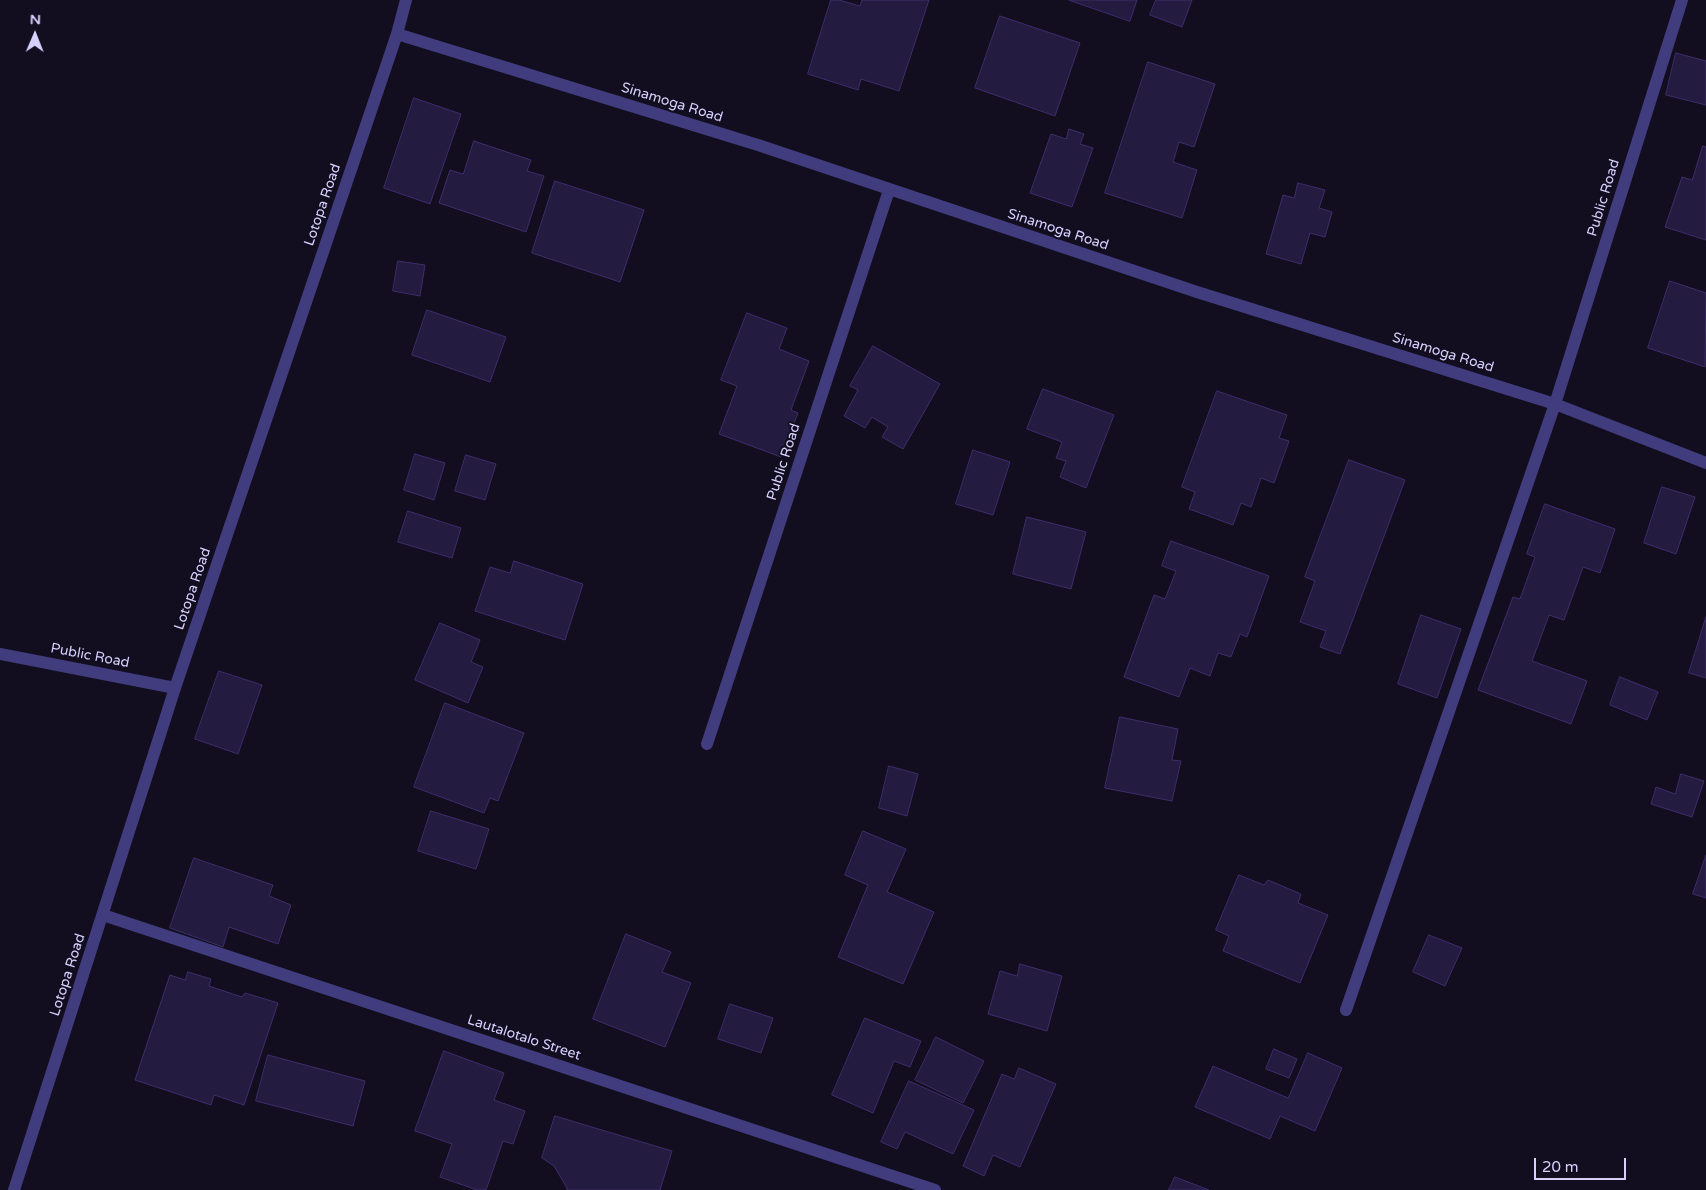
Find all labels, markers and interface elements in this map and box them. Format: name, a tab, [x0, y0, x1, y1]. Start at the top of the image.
north arrow	[10, 10, 60, 60]
text: N	[29, 11, 41, 28]
street label: Sinamoga Road	[619, 80, 725, 126]
street label: Public Road	[1584, 157, 1624, 239]
street label: Lotopa Road	[301, 162, 345, 248]
street label: Sinamoga Road	[1005, 206, 1111, 254]
street label: Sinamoga Road	[1390, 330, 1496, 376]
street label: Public Road	[764, 421, 804, 503]
street label: Lotopa Road	[171, 546, 215, 632]
street label: Public Road	[49, 640, 131, 672]
street label: Lotopa Road	[47, 932, 89, 1018]
street label: Lautalotalo Street	[465, 1012, 583, 1064]
scale bar	[1536, 1148, 1628, 1180]
text: 20 m	[1542, 1158, 1579, 1176]

